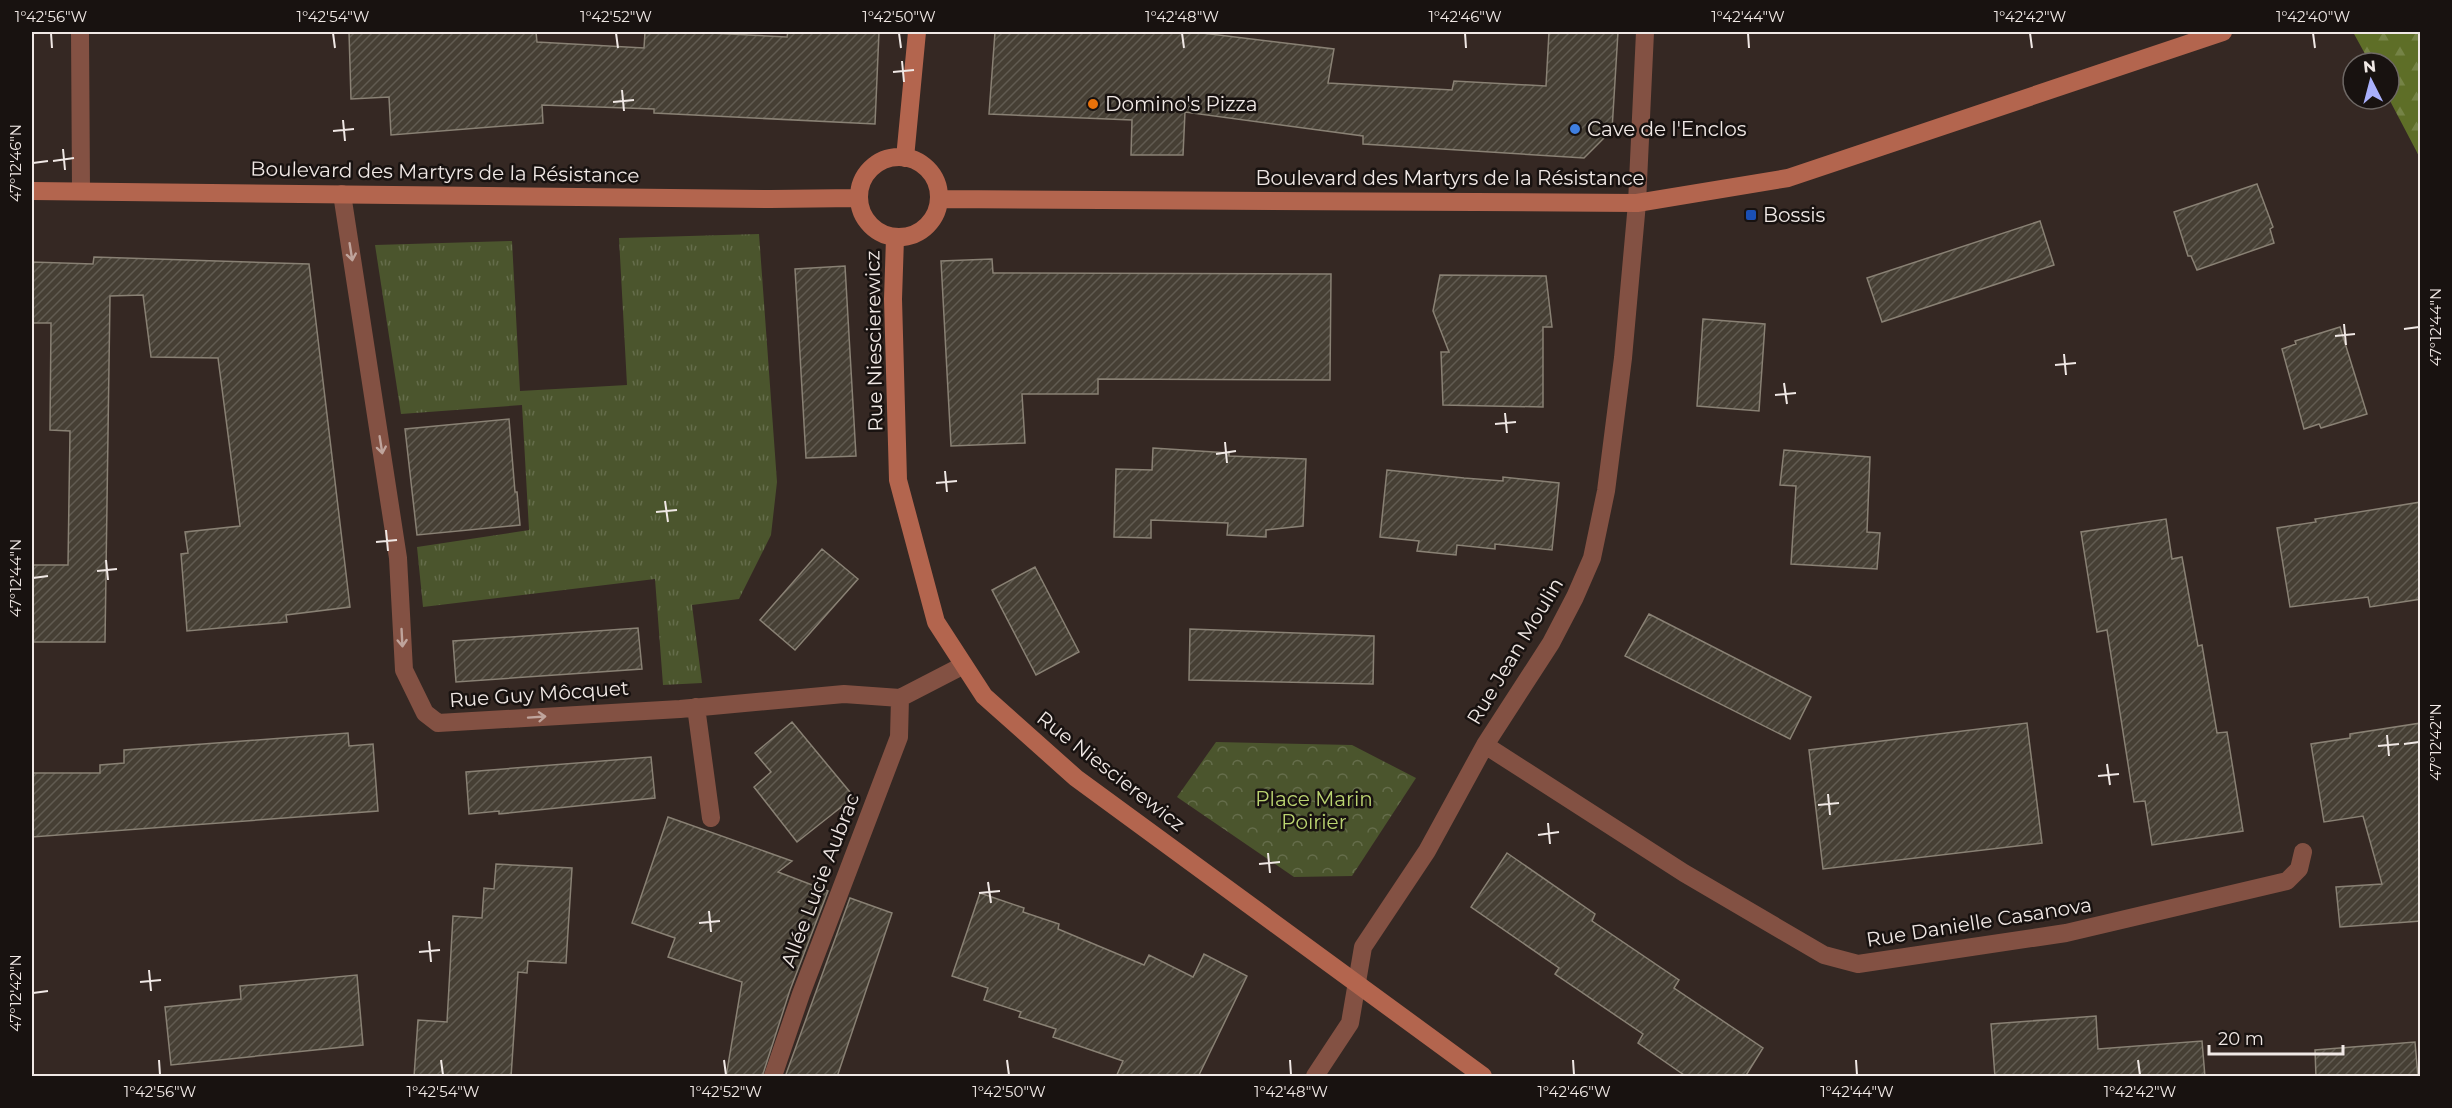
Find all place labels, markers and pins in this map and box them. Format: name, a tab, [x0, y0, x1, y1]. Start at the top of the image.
place label: Domino's Pizza	[1105, 92, 1257, 116]
marker: Domino's Pizza	[1086, 97, 1100, 111]
place label: Cave de l'Enclos	[1587, 117, 1747, 141]
marker: Cave de l'Enclos	[1568, 122, 1582, 136]
place label: Bossis	[1763, 203, 1826, 227]
marker: Bossis	[1744, 208, 1758, 222]

